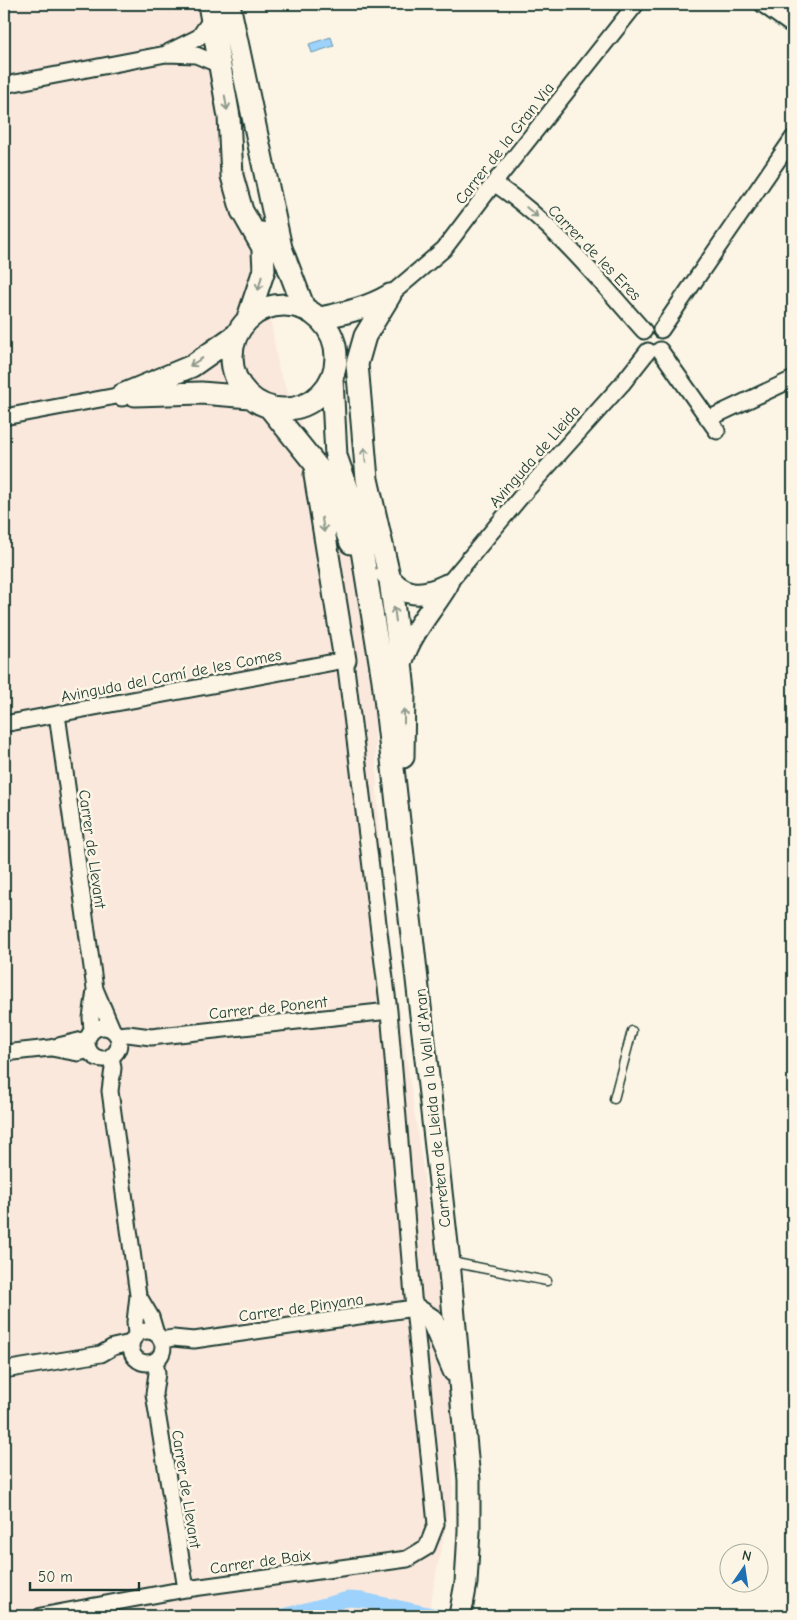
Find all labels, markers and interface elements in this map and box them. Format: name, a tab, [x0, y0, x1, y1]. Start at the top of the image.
street label: Carrer de la Gran Via	[452, 79, 558, 208]
one-way arrow	[222, 95, 232, 111]
street label: Carrer de les Eres	[544, 201, 645, 304]
one-way arrow	[525, 207, 538, 218]
one-way arrow	[255, 274, 265, 290]
one-way arrow	[189, 357, 203, 368]
street label: Avinguda de Lleida	[486, 402, 584, 511]
one-way arrow	[361, 447, 370, 463]
one-way arrow	[319, 517, 329, 533]
one-way arrow	[389, 607, 399, 623]
street label: Avinguda del Camí de les Comes	[59, 646, 283, 706]
one-way arrow	[399, 708, 408, 724]
street label: Carrer de Llevant	[75, 789, 109, 910]
street label: Carretera de Lleida a la Vall d'Aran	[411, 987, 455, 1228]
street label: Carrer de Ponent	[208, 993, 329, 1023]
street label: Carrer de Pinyana	[238, 1290, 365, 1326]
street label: Carrer de Llevant	[168, 1429, 204, 1550]
north arrow	[720, 1542, 770, 1592]
street label: Carrer de Baix	[209, 1546, 312, 1578]
text: N	[740, 1547, 753, 1565]
scale bar	[30, 1560, 139, 1592]
text: 50 m	[38, 1568, 73, 1586]

